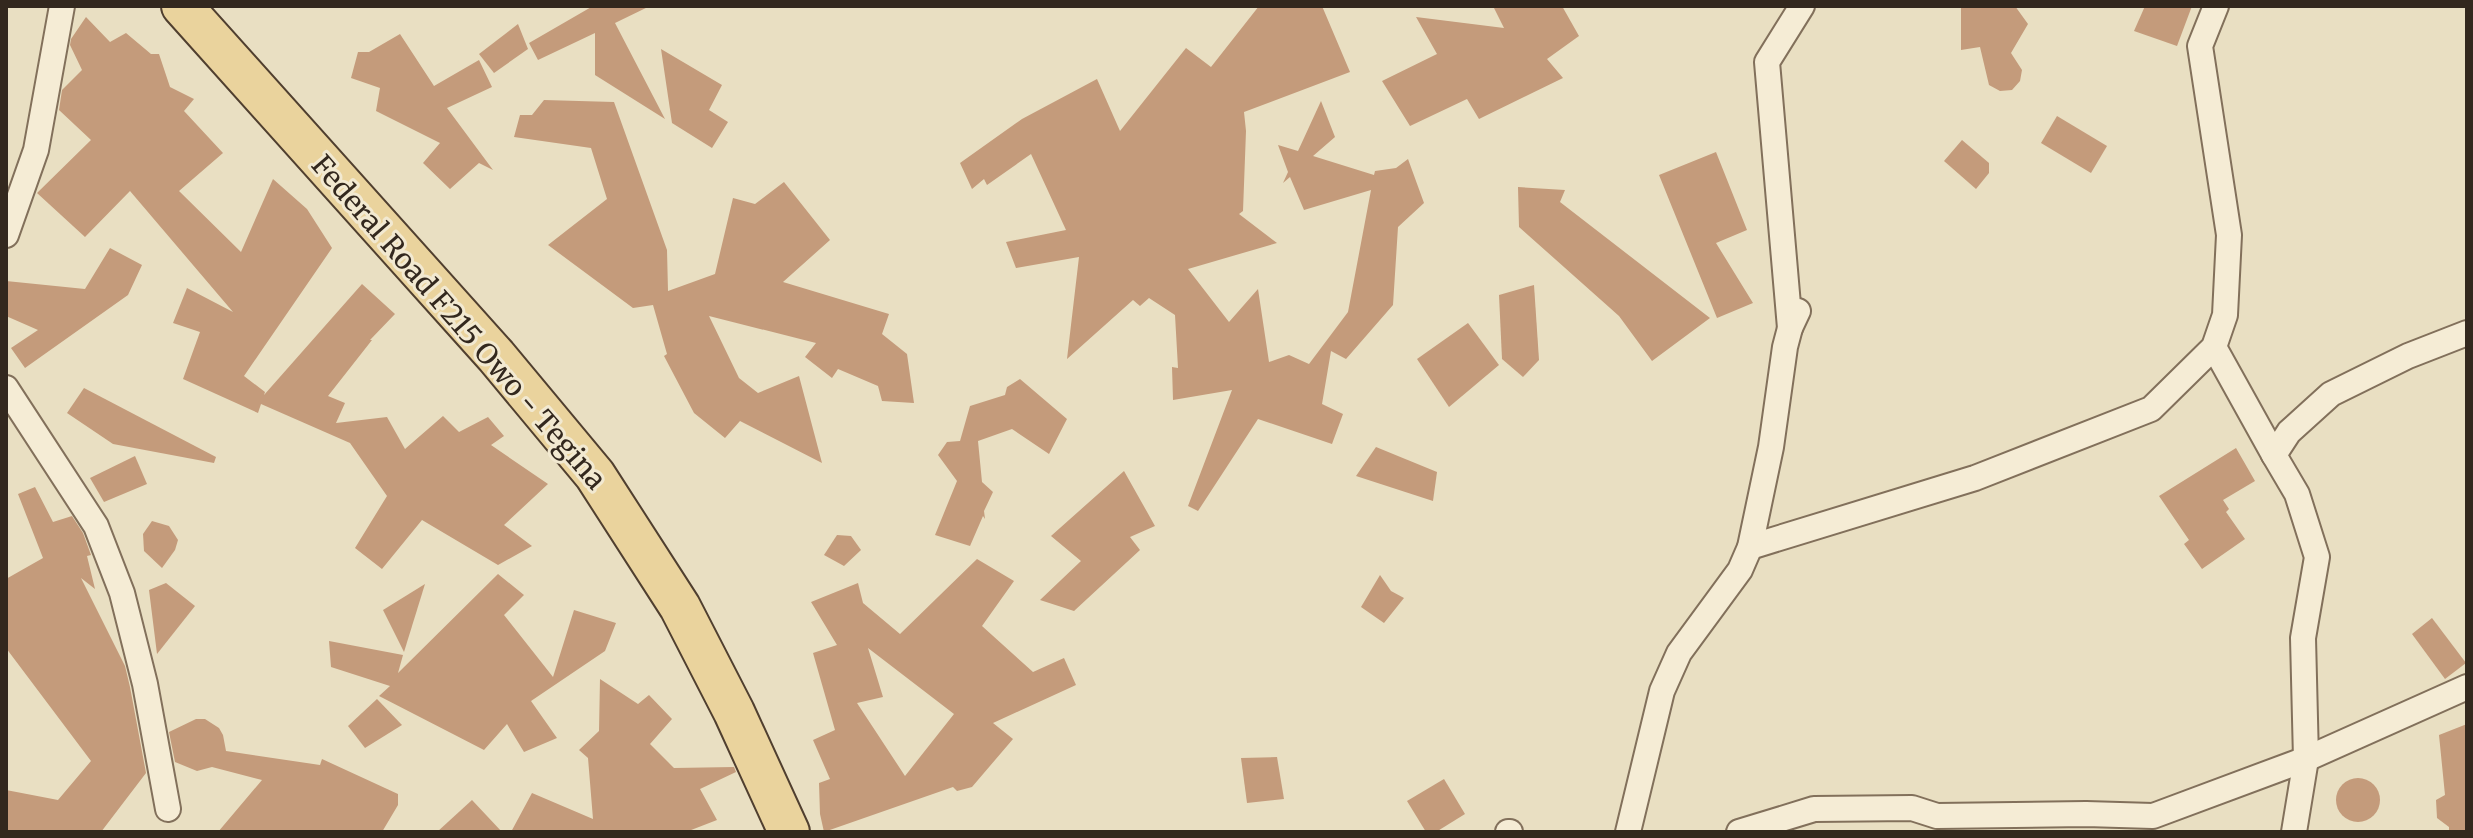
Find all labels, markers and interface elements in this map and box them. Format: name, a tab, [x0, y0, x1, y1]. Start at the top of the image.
street label: Federal Road F215 Owo - Tegina	[304, 147, 614, 497]

